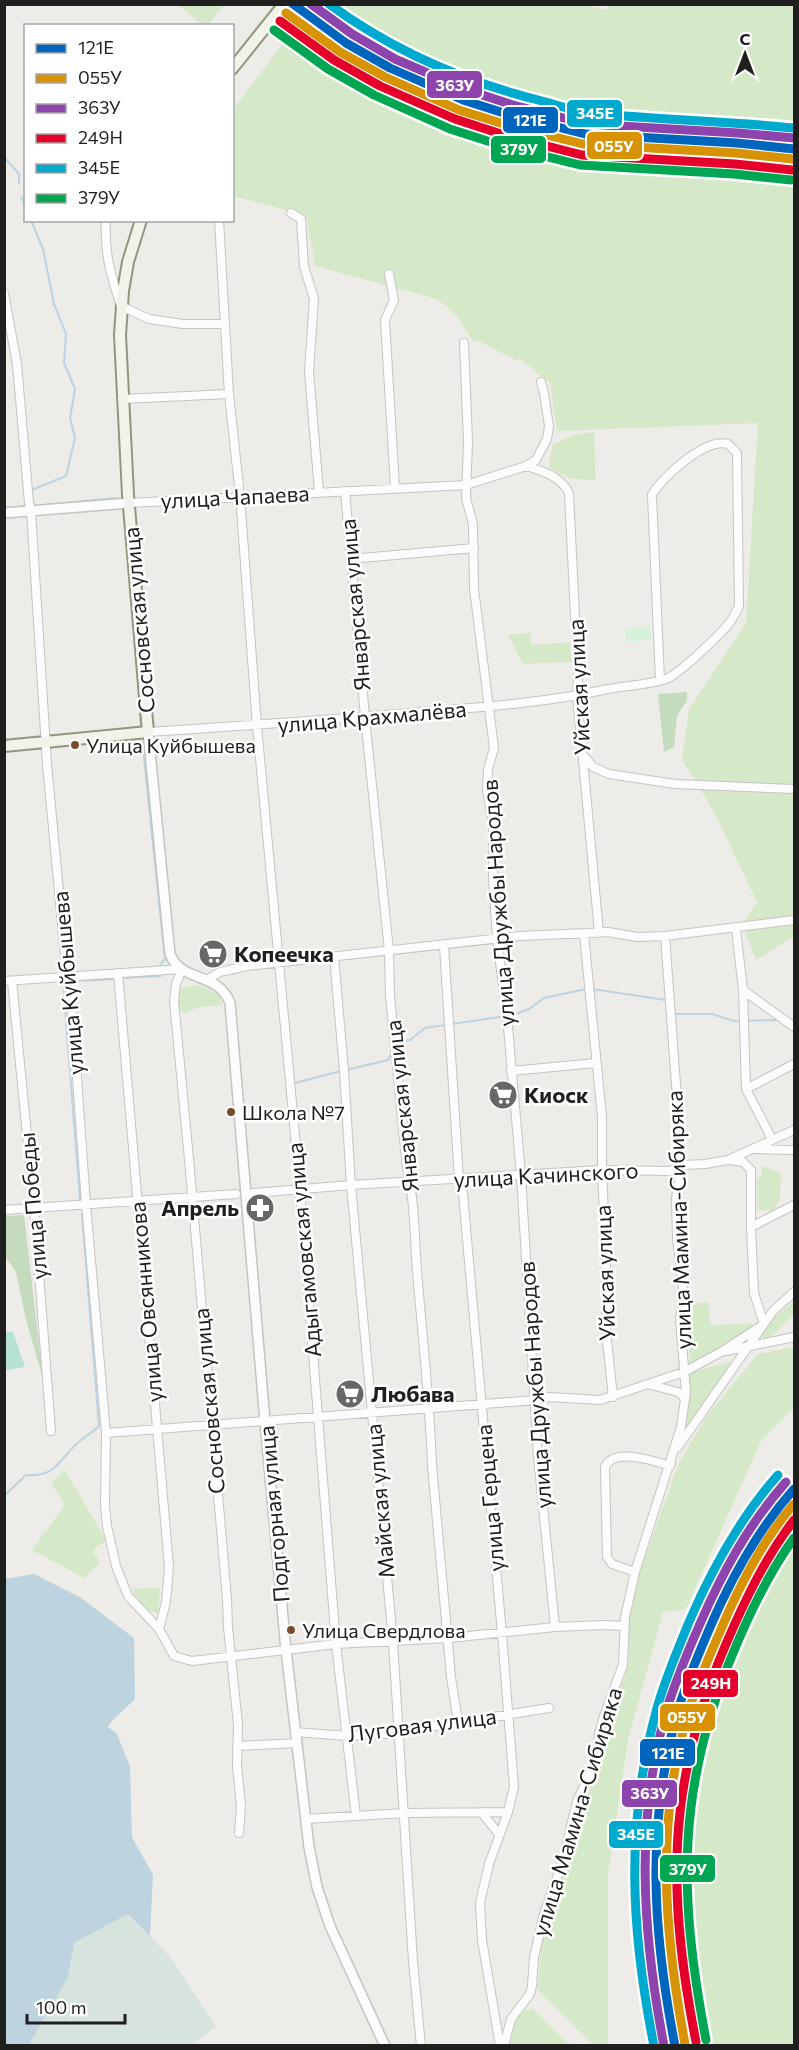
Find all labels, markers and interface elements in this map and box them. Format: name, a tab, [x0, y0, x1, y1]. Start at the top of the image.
legend	[24, 24, 234, 222]
north arrow	[715, 24, 775, 84]
text: С	[740, 29, 751, 48]
text: 121Е	[78, 36, 114, 58]
text: 055У	[78, 66, 122, 88]
line badge: 363У	[426, 70, 483, 99]
text: 363У	[436, 75, 474, 94]
text: 363У	[78, 96, 121, 118]
line badge: 345Е	[566, 99, 623, 128]
text: 345Е	[576, 103, 614, 122]
line badge: 121Е	[502, 106, 559, 134]
text: 121Е	[513, 110, 547, 129]
text: 249Н	[78, 126, 123, 148]
line badge: 055У	[586, 131, 643, 160]
line badge: 379У	[490, 135, 547, 164]
text: 055У	[594, 136, 634, 155]
text: 379У	[500, 139, 538, 158]
text: 345Е	[78, 156, 120, 178]
text: 379У	[78, 186, 120, 208]
street label: улица Чапаева	[160, 479, 310, 514]
street label: Январская улица	[334, 518, 375, 692]
street label: Сосновская улица	[117, 526, 160, 714]
street label: Уйская улица	[561, 618, 596, 756]
street label: улица Крахмалёва	[276, 695, 468, 738]
place label: Улица Куйбышева	[86, 733, 256, 757]
marker: Улица Куйбышева	[69, 739, 81, 751]
street label: улица Дружбы Народов	[475, 778, 520, 1028]
street label: улица Куйбышева	[46, 890, 89, 1076]
supermarket icon: Копеечка	[197, 938, 229, 970]
place label: Копеечка	[234, 940, 334, 967]
street label: Январская улица	[379, 1019, 424, 1194]
supermarket icon: Киоск	[487, 1079, 519, 1111]
place label: Киоск	[524, 1081, 589, 1108]
street label: улица Мамина-Сибиряка	[660, 1090, 697, 1350]
place label: Школа №7	[242, 1100, 345, 1124]
marker: Школа №7	[225, 1106, 237, 1118]
street label: улица Победы	[13, 1131, 52, 1281]
street label: Адыгамовская улица	[281, 1142, 326, 1359]
street label: улица Качинского	[453, 1156, 639, 1193]
pharmacy icon: Апрель	[244, 1192, 276, 1224]
place label: Апрель	[161, 1194, 239, 1221]
street label: улица Овсянникова	[123, 1200, 168, 1404]
street label: Уйская улица	[589, 1205, 620, 1342]
street label: улица Дружбы Народов	[512, 1260, 557, 1510]
street label: Сосновская улица	[187, 1307, 230, 1495]
supermarket icon: Любава	[334, 1378, 366, 1410]
place label: Любава	[371, 1380, 454, 1407]
street label: Майская улица	[359, 1423, 400, 1579]
street label: улица Герцена	[470, 1423, 509, 1573]
street label: Подгорная улица	[252, 1424, 295, 1604]
place label: Улица Свердлова	[302, 1618, 466, 1642]
marker: Улица Свердлова	[285, 1624, 297, 1636]
line badge: 249Н	[682, 1669, 739, 1698]
text: 249Н	[691, 1673, 731, 1692]
street label: улица Мамина-Сибиряка	[526, 1684, 627, 1940]
street label: Луговая улица	[346, 1702, 498, 1747]
line badge: 055У	[659, 1703, 716, 1732]
text: 055У	[667, 1707, 707, 1726]
line badge: 121Е	[639, 1738, 696, 1767]
text: 121Е	[651, 1743, 685, 1762]
line badge: 363У	[621, 1779, 678, 1808]
text: 363У	[631, 1783, 669, 1802]
line badge: 345Е	[608, 1820, 664, 1849]
text: 345Е	[617, 1824, 655, 1843]
line badge: 379У	[659, 1854, 716, 1883]
text: 379У	[669, 1859, 707, 1878]
scale bar	[27, 1987, 124, 2025]
text: 100 m	[36, 1996, 86, 2018]

